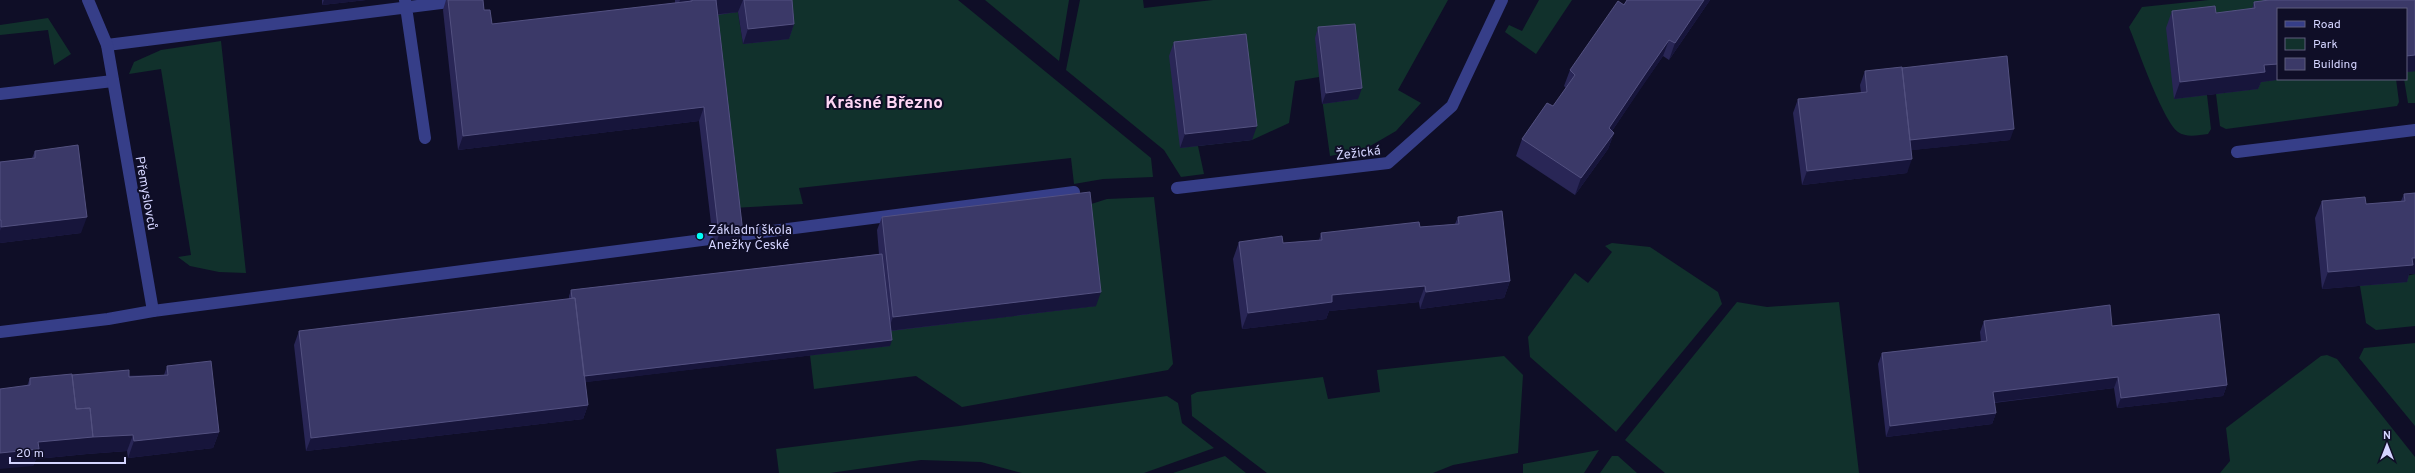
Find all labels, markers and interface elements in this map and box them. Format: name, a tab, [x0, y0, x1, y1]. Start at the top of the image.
legend	[2277, 8, 2407, 80]
text: Road	[2313, 17, 2341, 33]
text: Park	[2313, 37, 2338, 53]
text: Building	[2313, 57, 2357, 73]
district label: Krásné Březno	[825, 93, 943, 115]
street label: Žežická	[1335, 141, 1382, 165]
street label: Přemyslovců	[131, 155, 159, 231]
place label: Základní škola Anežky České	[708, 223, 792, 254]
marker: Základní škola Anežky České	[695, 231, 705, 241]
north arrow	[2367, 425, 2407, 465]
text: N	[2383, 429, 2391, 443]
scale bar	[10, 439, 125, 465]
text: 20 m	[16, 446, 44, 462]

